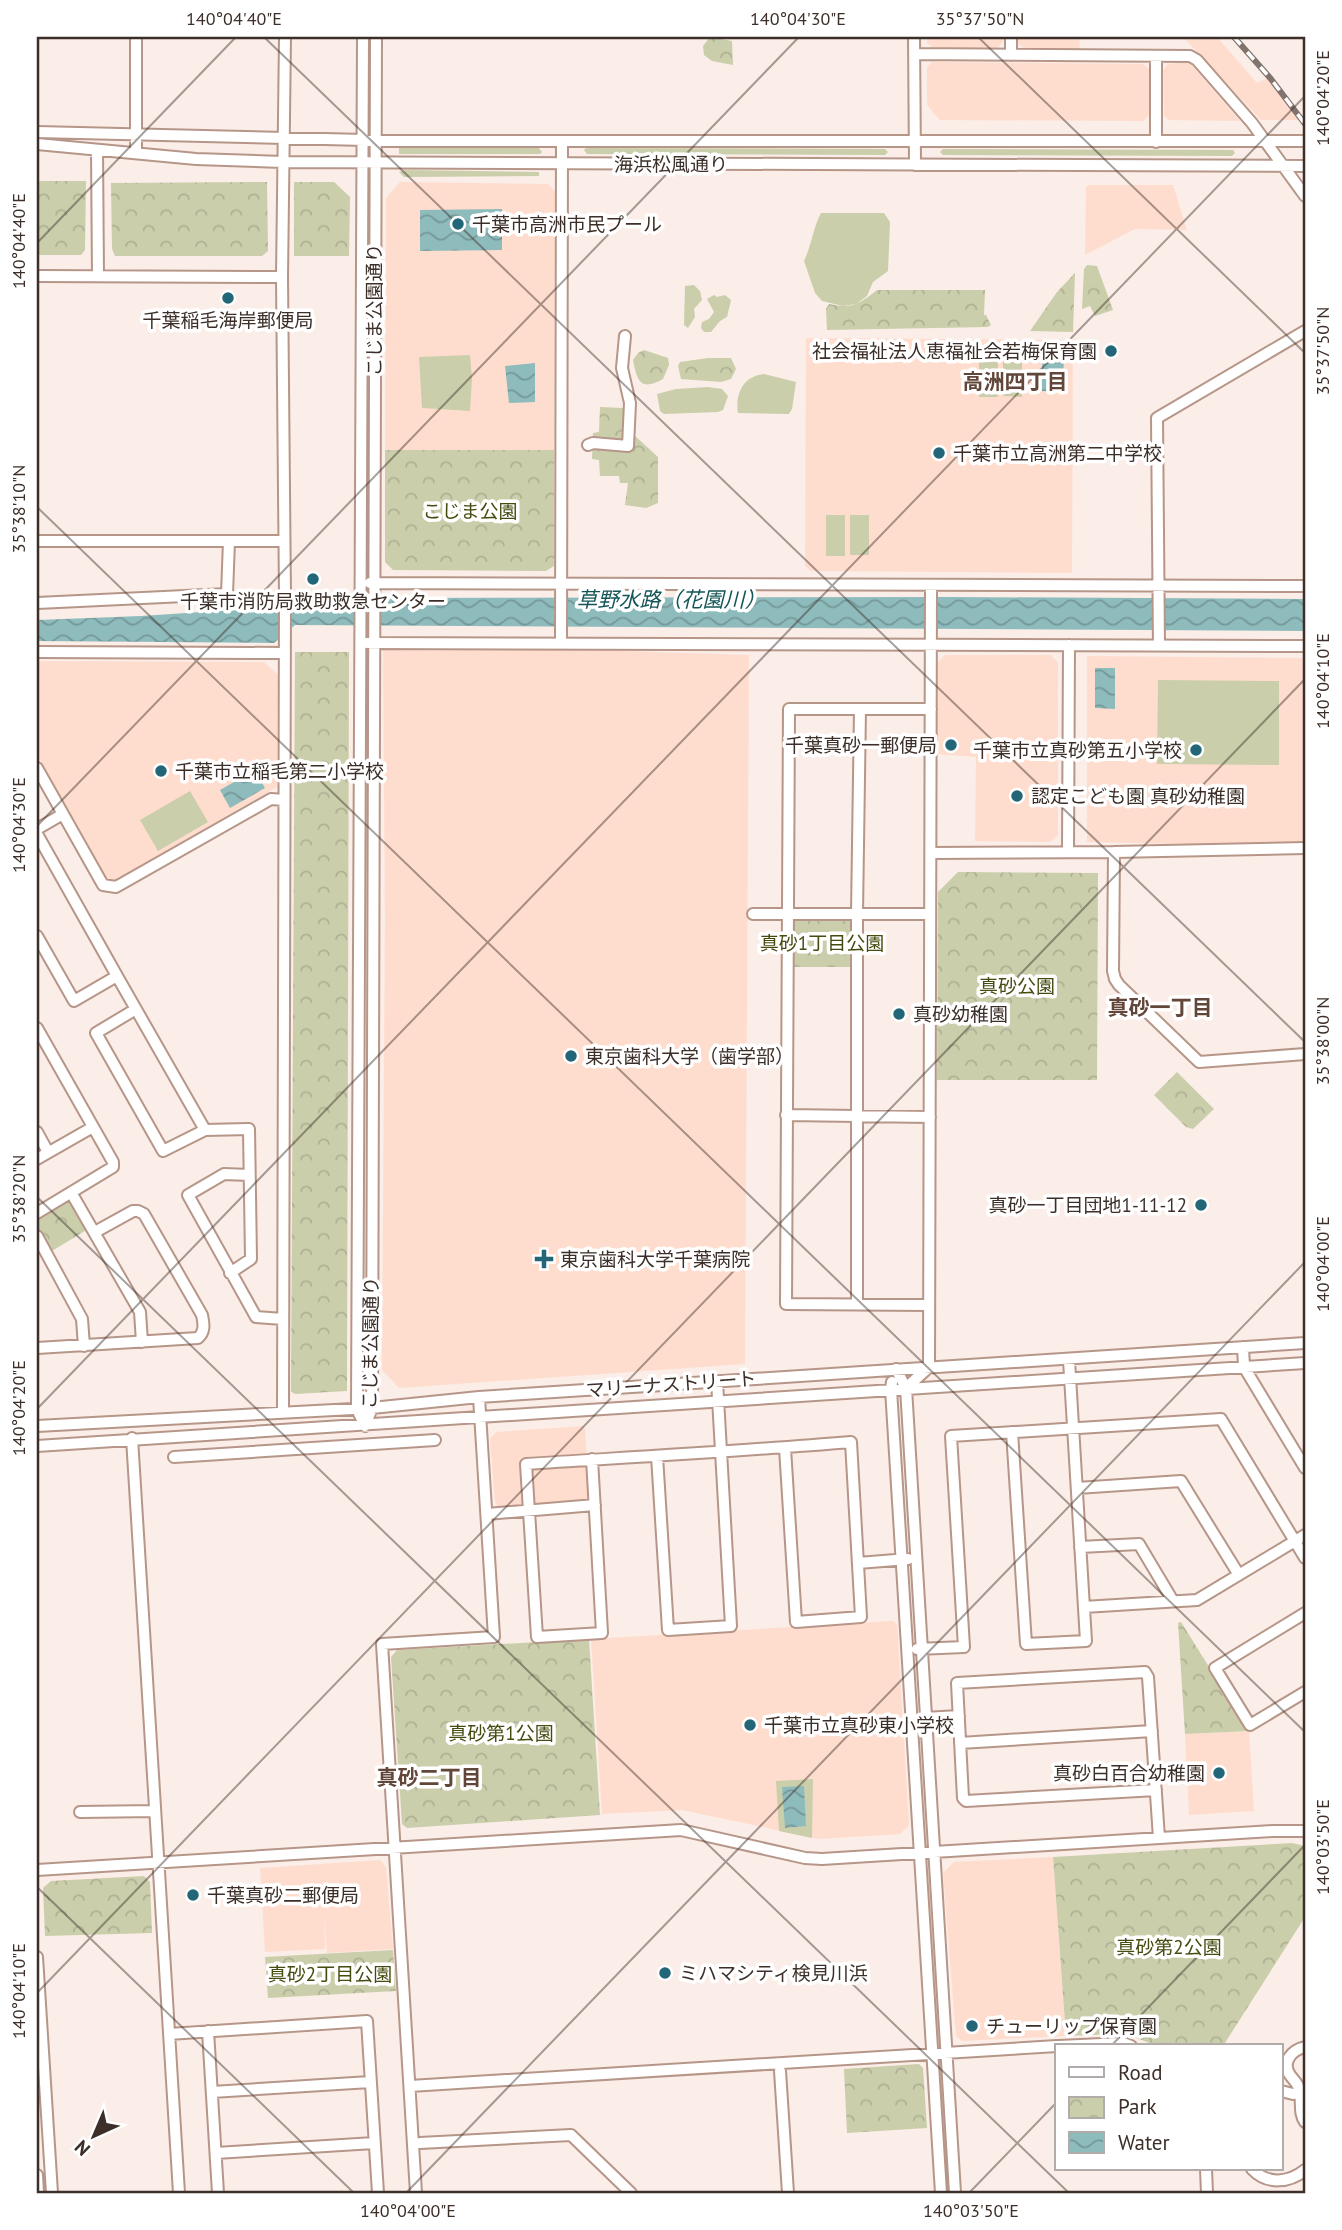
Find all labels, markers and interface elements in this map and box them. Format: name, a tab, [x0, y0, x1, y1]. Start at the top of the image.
text: 140°04'40"E	[186, 7, 282, 30]
text: 140°04'30"E	[750, 7, 846, 30]
text: 35°37'50"N	[936, 7, 1024, 30]
text: 140°04'20"E	[1311, 50, 1334, 146]
street label: 海浜松風通り	[614, 152, 728, 176]
text: 140°04'40"E	[7, 193, 30, 289]
place label: 千葉市高洲市民プール	[472, 212, 662, 236]
marker: 千葉市高洲市民プール	[450, 216, 466, 232]
street label: こじま公園通り	[362, 243, 386, 377]
marker: 千葉稲毛海岸郵便局	[220, 290, 236, 306]
text: 35°37'50"N	[1311, 307, 1334, 395]
place label: 千葉稲毛海岸郵便局	[142, 308, 314, 332]
place label: 社会福祉法人恵福祉会若梅保育園	[812, 339, 1097, 363]
marker: 社会福祉法人恵福祉会若梅保育園	[1103, 343, 1119, 359]
district label: 高洲四丁目	[963, 368, 1068, 395]
place label: 千葉市立高洲第二中学校	[953, 441, 1162, 465]
marker: 千葉市立高洲第二中学校	[931, 445, 947, 461]
text: 35°38'10"N	[7, 465, 30, 553]
park label: こじま公園	[422, 499, 518, 523]
marker: 千葉市消防局救助救急センター	[305, 571, 321, 587]
water label: 草野水路（花園川）	[577, 586, 766, 613]
place label: 千葉市消防局救助救急センター	[180, 589, 446, 613]
text: 140°04'10"E	[1311, 633, 1334, 729]
place label: 千葉真砂一郵便局	[785, 733, 937, 757]
marker: 千葉真砂一郵便局	[943, 737, 959, 753]
place label: 千葉市立真砂第五小学校	[973, 738, 1182, 762]
marker: 千葉市立真砂第五小学校	[1188, 742, 1204, 758]
place label: 千葉市立稲毛第二小学校	[175, 759, 384, 783]
marker: 千葉市立稲毛第二小学校	[153, 763, 169, 779]
text: 140°04'30"E	[7, 777, 30, 873]
place label: 認定こども園 真砂幼稚園	[1031, 784, 1245, 808]
marker: 認定こども園 真砂幼稚園	[1009, 788, 1025, 804]
park label: 真砂1丁目公園	[760, 931, 884, 955]
park label: 真砂公園	[979, 974, 1055, 998]
district label: 真砂一丁目	[1108, 994, 1213, 1021]
text: 35°38'00"N	[1311, 997, 1334, 1085]
place label: 真砂幼稚園	[913, 1002, 1008, 1026]
marker: 真砂幼稚園	[891, 1006, 907, 1022]
place label: 東京歯科大学（歯学部）	[585, 1044, 794, 1068]
marker: 東京歯科大学（歯学部）	[563, 1048, 579, 1064]
text: 35°38'20"N	[7, 1155, 30, 1243]
place label: 真砂一丁目団地1-11-12	[989, 1193, 1187, 1217]
marker: 真砂一丁目団地1-11-12	[1193, 1197, 1209, 1213]
text: 140°04'00"E	[1311, 1216, 1334, 1312]
place label: 東京歯科大学千葉病院	[560, 1247, 750, 1271]
marker: 東京歯科大学千葉病院	[534, 1249, 554, 1269]
street label: こじま公園通り	[357, 1276, 383, 1410]
text: 140°04'20"E	[7, 1360, 30, 1456]
street label: マリーナストリート	[585, 1366, 757, 1402]
place label: 千葉市立真砂東小学校	[764, 1713, 954, 1737]
marker: 千葉市立真砂東小学校	[742, 1717, 758, 1733]
park label: 真砂第1公園	[448, 1721, 554, 1745]
place label: 真砂白百合幼稚園	[1053, 1761, 1205, 1785]
district label: 真砂二丁目	[377, 1764, 482, 1791]
marker: 真砂白百合幼稚園	[1211, 1765, 1227, 1781]
text: 140°03'50"E	[1311, 1799, 1334, 1895]
place label: 千葉真砂二郵便局	[207, 1883, 359, 1907]
marker: 千葉真砂二郵便局	[185, 1887, 201, 1903]
park label: 真砂第2公園	[1116, 1935, 1222, 1959]
text: 140°04'10"E	[7, 1943, 30, 2039]
place label: ミハマシティ検見川浜	[679, 1961, 868, 1985]
park label: 真砂2丁目公園	[268, 1962, 392, 1986]
marker: ミハマシティ検見川浜	[657, 1965, 673, 1981]
place label: チューリップ保育園	[986, 2014, 1157, 2038]
marker: チューリップ保育園	[964, 2018, 980, 2034]
legend	[1055, 2044, 1282, 2170]
text: Road	[1118, 2059, 1162, 2086]
text: Park	[1118, 2093, 1157, 2120]
north arrow	[60, 2100, 130, 2170]
text: Water	[1118, 2129, 1170, 2156]
text: N	[69, 2135, 95, 2161]
text: 140°04'00"E	[360, 2199, 456, 2222]
text: 140°03'50"E	[923, 2199, 1019, 2222]

